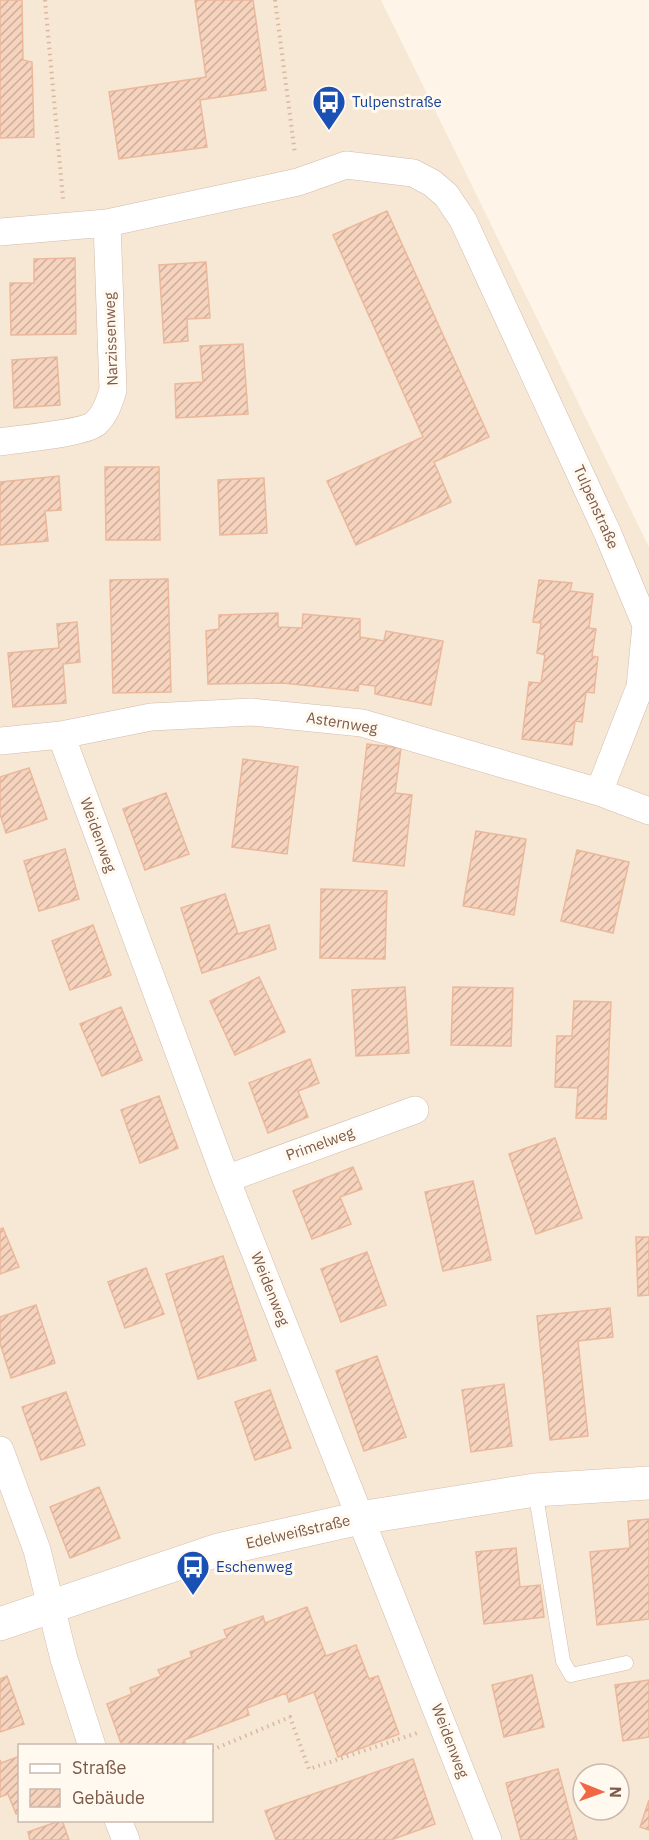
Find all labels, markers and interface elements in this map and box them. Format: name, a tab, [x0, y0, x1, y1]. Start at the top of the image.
bus stop icon: Tulpenstraße	[311, 84, 347, 131]
place label: Tulpenstraße	[352, 92, 442, 111]
street label: Narzissenweg	[99, 292, 122, 386]
street label: Tulpenstraße	[570, 462, 623, 552]
street label: Asternweg	[305, 708, 379, 738]
street label: Weidenweg	[76, 795, 121, 875]
street label: Primelweg	[283, 1122, 357, 1165]
street label: Weidenweg	[247, 1249, 294, 1329]
street label: Edelweißstraße	[244, 1510, 352, 1553]
bus stop icon: Eschenweg	[175, 1549, 211, 1596]
place label: Eschenweg	[216, 1557, 292, 1576]
street label: Weidenweg	[428, 1701, 473, 1781]
legend	[18, 1744, 213, 1822]
text: Straße	[72, 1756, 126, 1779]
north arrow	[571, 1762, 631, 1822]
text: Gebäude	[72, 1786, 145, 1809]
text: N	[606, 1786, 626, 1798]

